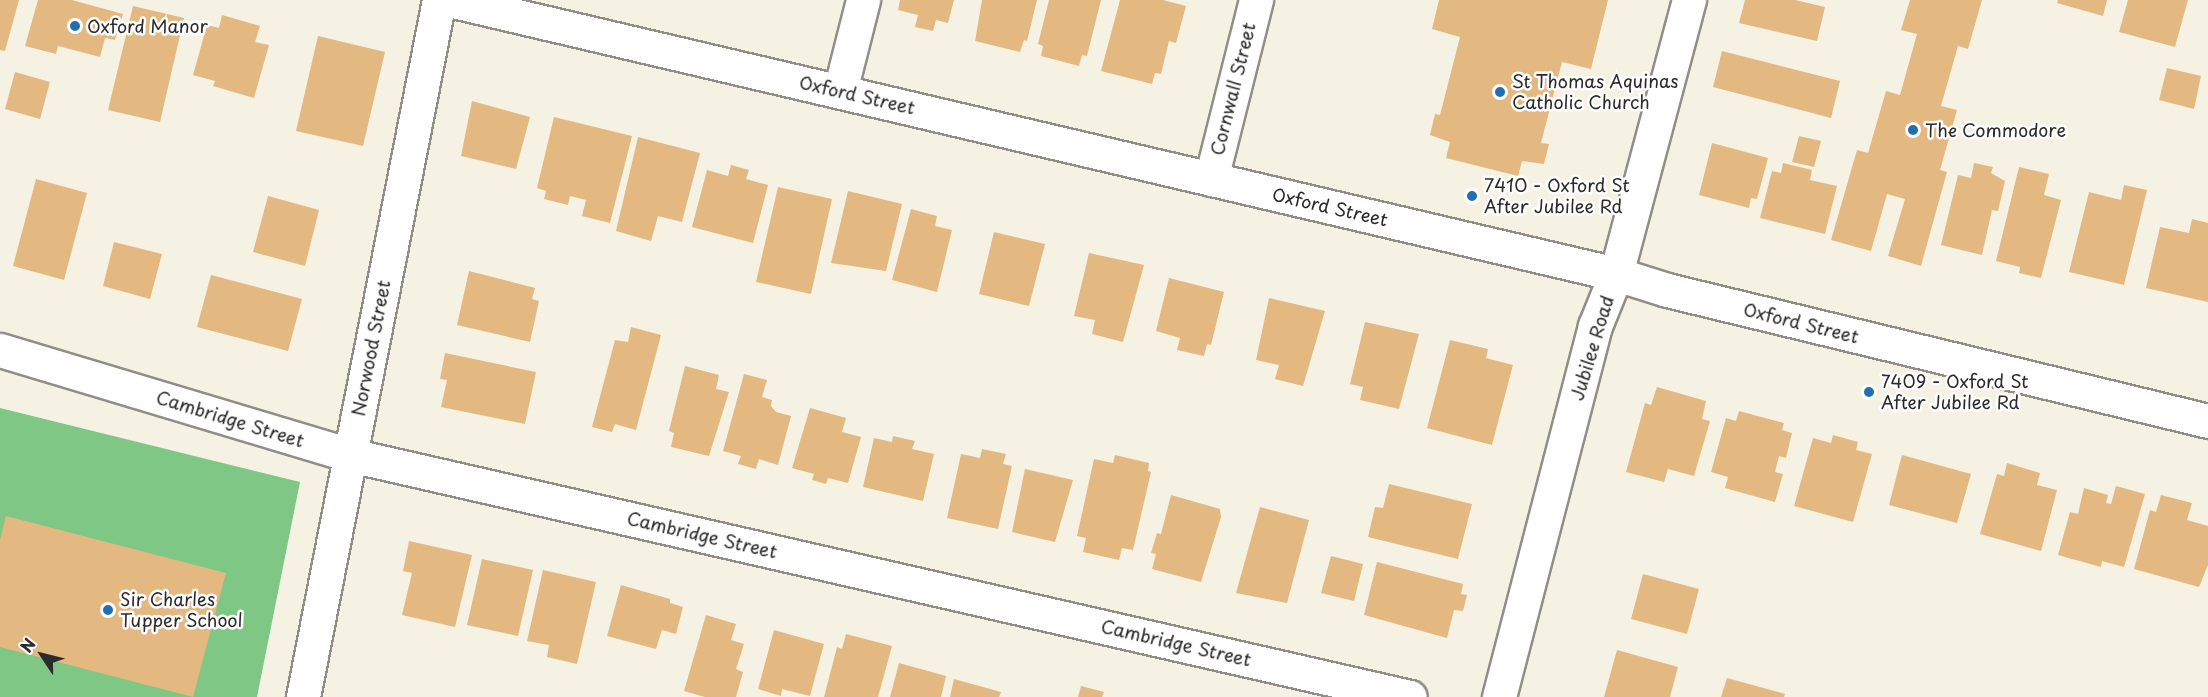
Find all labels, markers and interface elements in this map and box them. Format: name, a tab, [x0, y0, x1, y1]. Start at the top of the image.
place label: Oxford Manor	[87, 15, 209, 37]
marker: Oxford Manor	[68, 19, 82, 33]
street label: Cornwall Street	[1206, 20, 1260, 158]
street label: Oxford Street	[797, 71, 917, 119]
place label: St Thomas Aquinas Catholic Church	[1512, 71, 1679, 113]
marker: St Thomas Aquinas Catholic Church	[1493, 85, 1507, 99]
place label: The Commodore	[1925, 119, 2067, 141]
marker: The Commodore	[1906, 123, 1920, 137]
place label: 7410 - Oxford St After Jubilee Rd	[1484, 175, 1629, 218]
street label: Oxford Street	[1270, 183, 1390, 231]
marker: 7410 - Oxford St After Jubilee Rd	[1465, 189, 1479, 203]
street label: Norwood Street	[347, 278, 395, 418]
street label: Jubilee Road	[1566, 292, 1618, 404]
street label: Oxford Street	[1741, 298, 1861, 348]
place label: 7409 - Oxford St After Jubilee Rd	[1881, 371, 2029, 413]
marker: 7409 - Oxford St After Jubilee Rd	[1862, 385, 1876, 399]
street label: Cambridge Street	[154, 386, 306, 452]
street label: Cambridge Street	[625, 507, 779, 563]
place label: Sir Charles Tupper School	[120, 589, 244, 632]
marker: Sir Charles Tupper School	[101, 603, 115, 617]
street label: Cambridge Street	[1099, 615, 1253, 671]
north arrow	[12, 625, 72, 685]
text: N	[14, 633, 41, 657]

